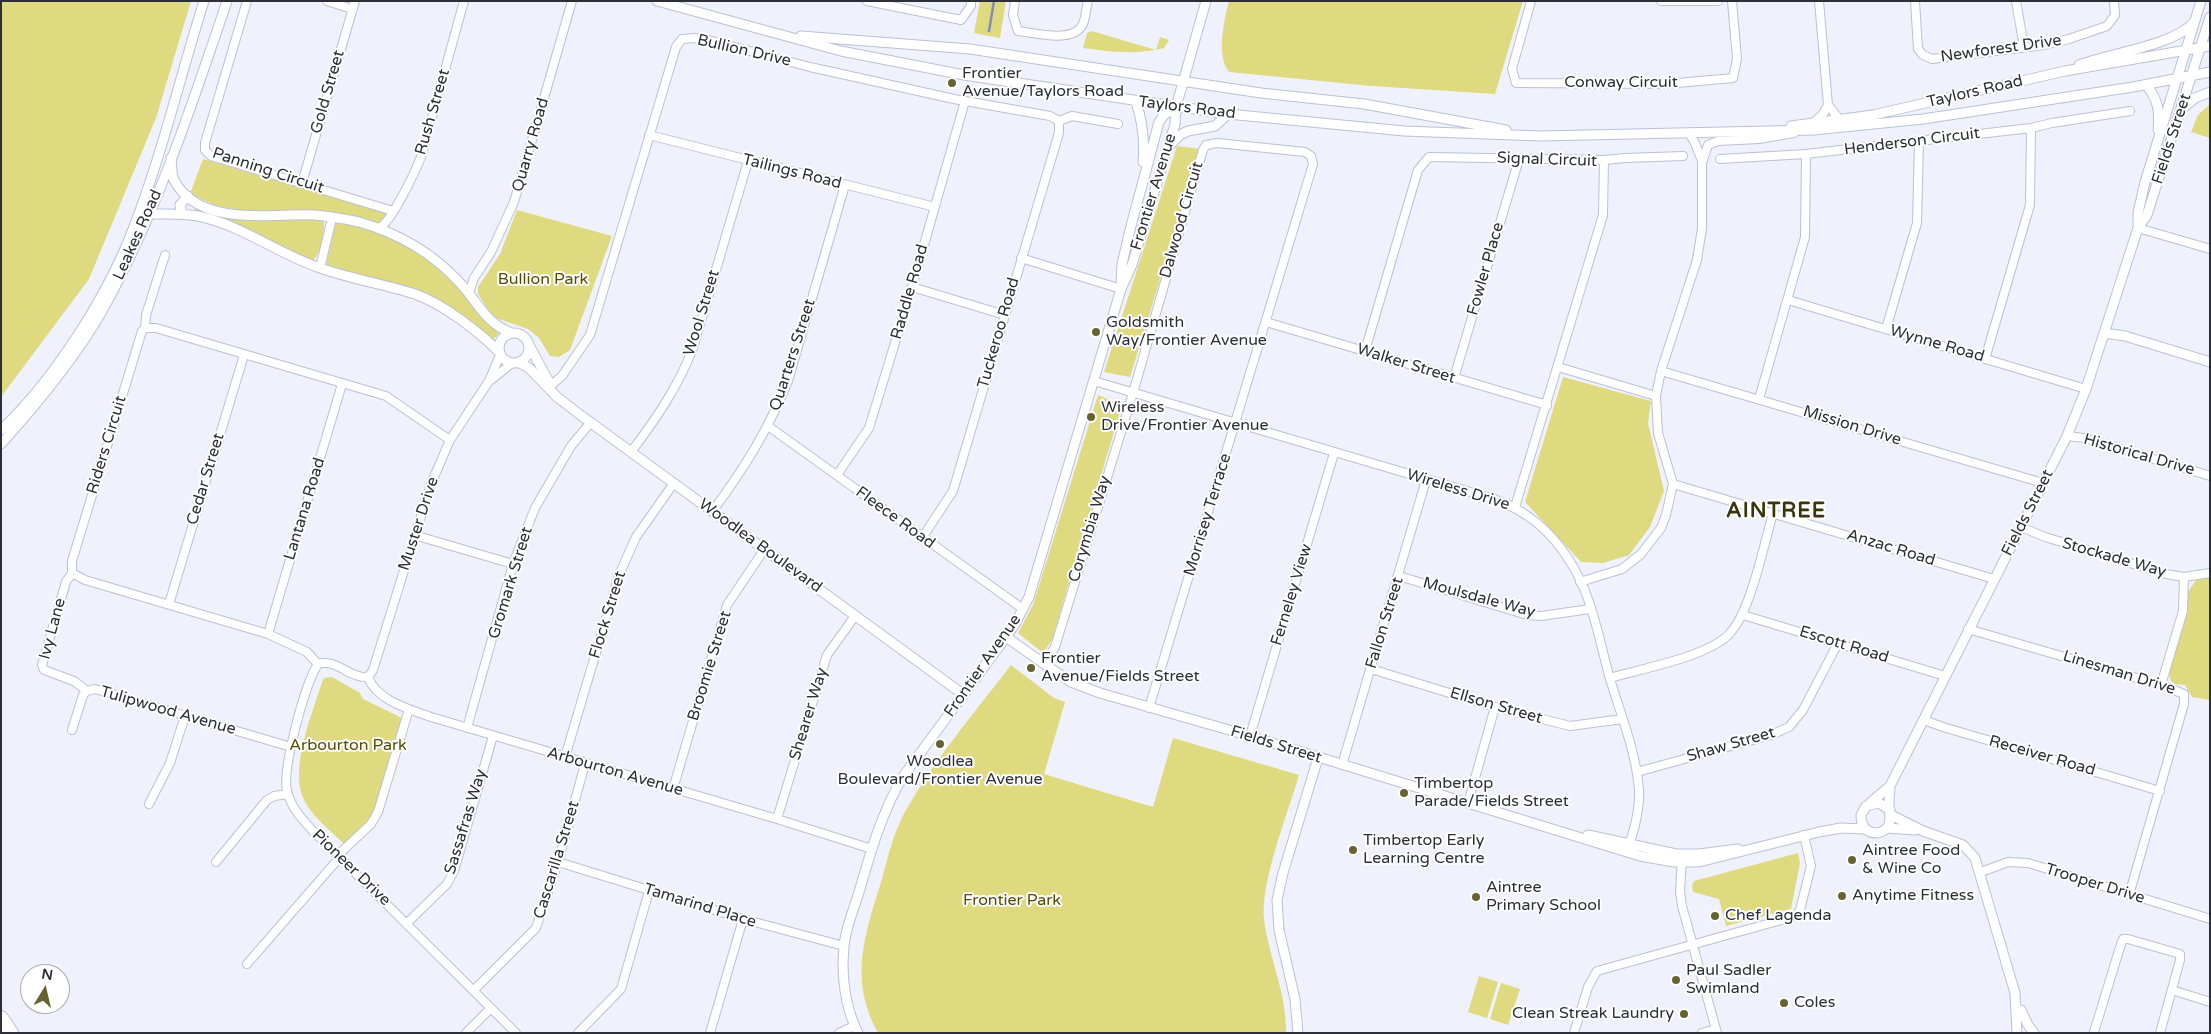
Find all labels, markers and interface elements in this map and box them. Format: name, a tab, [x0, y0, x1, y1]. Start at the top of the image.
street label: Bullion Drive	[695, 31, 793, 71]
street label: Newforest Drive	[1939, 31, 2063, 67]
street label: Gold Street	[307, 48, 349, 136]
place label: Frontier Avenue/Taylors Road	[962, 64, 1124, 102]
street label: Rush Street	[412, 67, 454, 157]
street label: Taylors Road	[1925, 72, 2025, 112]
street label: Conway Circuit	[1564, 73, 1678, 93]
marker: Frontier Avenue/Taylors Road	[946, 77, 958, 89]
street label: Fields Street	[2148, 91, 2196, 187]
street label: Taylors Road	[1137, 93, 1237, 123]
street label: Quarry Road	[508, 96, 554, 194]
street label: Henderson Circuit	[1843, 124, 1981, 160]
street label: Frontier Avenue	[1127, 131, 1181, 253]
street label: Panning Circuit	[210, 144, 326, 198]
street label: Signal Circuit	[1497, 149, 1597, 171]
street label: Tailings Road	[741, 150, 843, 194]
street label: Dalwood Circuit	[1156, 159, 1208, 281]
street label: Leakes Road	[110, 187, 166, 283]
street label: Fowler Place	[1464, 220, 1508, 318]
street label: Raddle Road	[887, 242, 933, 342]
street label: Wool Street	[680, 268, 724, 358]
park label: Bullion Park	[498, 270, 588, 290]
street label: Tuckeroo Road	[974, 275, 1024, 391]
street label: Quarters Street	[766, 297, 820, 413]
place label: Goldsmith Way/Frontier Avenue	[1106, 313, 1267, 351]
street label: Wynne Road	[1887, 321, 1987, 367]
marker: Goldsmith Way/Frontier Avenue	[1090, 326, 1102, 338]
street label: Walker Street	[1354, 340, 1458, 388]
street label: Riders Circuit	[83, 393, 131, 497]
place label: Wireless Drive/Frontier Avenue	[1101, 398, 1269, 436]
street label: Mission Drive	[1801, 402, 1903, 450]
marker: Wireless Drive/Frontier Avenue	[1085, 411, 1097, 423]
street label: Historical Drive	[2081, 430, 2197, 480]
street label: Cedar Street	[183, 431, 229, 527]
street label: Morrisey Terrace	[1180, 451, 1236, 579]
street label: Lantana Road	[280, 456, 330, 562]
street label: Wireless Drive	[1404, 465, 1512, 515]
street label: Fields Street	[1998, 467, 2058, 559]
street label: Corymbia Way	[1065, 473, 1115, 585]
street label: Muster Drive	[395, 475, 443, 573]
street label: Fleece Road	[851, 483, 939, 553]
street label: Woodlea Boulevard	[694, 495, 826, 597]
district label: AINTREE	[1725, 498, 1827, 524]
street label: Gromark Street	[485, 525, 537, 641]
street label: Anzac Road	[1844, 525, 1938, 571]
street label: Stockade Way	[2060, 534, 2168, 582]
street label: Ferneley View	[1267, 542, 1317, 648]
street label: Flock Street	[586, 569, 630, 661]
street label: Moulsdale Way	[1421, 574, 1537, 622]
street label: Fallon Street	[1362, 575, 1408, 671]
street label: Ivy Lane	[36, 596, 70, 662]
street label: Broomie Street	[684, 609, 736, 723]
street label: Frontier Avenue	[940, 611, 1026, 721]
street label: Escott Road	[1797, 622, 1891, 668]
street label: Linesman Drive	[2060, 647, 2178, 699]
place label: Frontier Avenue/Fields Street	[1041, 649, 1200, 687]
marker: Frontier Avenue/Fields Street	[1025, 662, 1037, 674]
street label: Shearer Way	[786, 665, 832, 763]
street label: Tulipwood Avenue	[98, 682, 238, 740]
street label: Ellson Street	[1448, 684, 1544, 728]
street label: Fields Street	[1228, 722, 1324, 768]
street label: Shaw Street	[1685, 723, 1777, 767]
street label: Receiver Road	[1987, 732, 2097, 780]
park label: Arbourton Park	[289, 736, 407, 756]
marker: Woodlea Boulevard/Frontier Avenue	[934, 738, 946, 750]
street label: Arbourton Avenue	[545, 743, 685, 801]
place label: Woodlea Boulevard/Frontier Avenue	[837, 752, 1043, 790]
street label: Sassafras Way	[441, 767, 491, 877]
place label: Timbertop Parade/Fields Street	[1414, 774, 1569, 812]
marker: Timbertop Parade/Fields Street	[1398, 787, 1410, 799]
street label: Cascarilla Street	[530, 799, 584, 921]
street label: Pioneer Drive	[308, 826, 394, 910]
place label: Timbertop Early Learning Centre	[1363, 831, 1485, 869]
place label: Aintree Food & Wine Co	[1862, 841, 1960, 879]
marker: Timbertop Early Learning Centre	[1347, 844, 1359, 856]
marker: Aintree Food & Wine Co	[1846, 854, 1858, 866]
street label: Trooper Drive	[2043, 860, 2147, 908]
place label: Aintree Primary School	[1486, 878, 1601, 916]
street label: Tamarind Place	[642, 880, 758, 932]
place label: Anytime Fitness	[1852, 886, 1974, 906]
marker: Anytime Fitness	[1836, 890, 1848, 902]
park label: Frontier Park	[963, 891, 1061, 911]
marker: Aintree Primary School	[1470, 891, 1482, 903]
place label: Chef Lagenda	[1725, 906, 1831, 926]
marker: Chef Lagenda	[1709, 910, 1721, 922]
place label: Paul Sadler Swimland	[1686, 961, 1771, 999]
north arrow	[20, 964, 70, 1014]
text: N	[40, 965, 54, 984]
marker: Paul Sadler Swimland	[1670, 974, 1682, 986]
place label: Coles	[1794, 993, 1835, 1013]
marker: Coles	[1778, 997, 1790, 1009]
place label: Clean Streak Laundry	[1512, 1004, 1674, 1024]
marker: Clean Streak Laundry	[1678, 1008, 1690, 1020]

